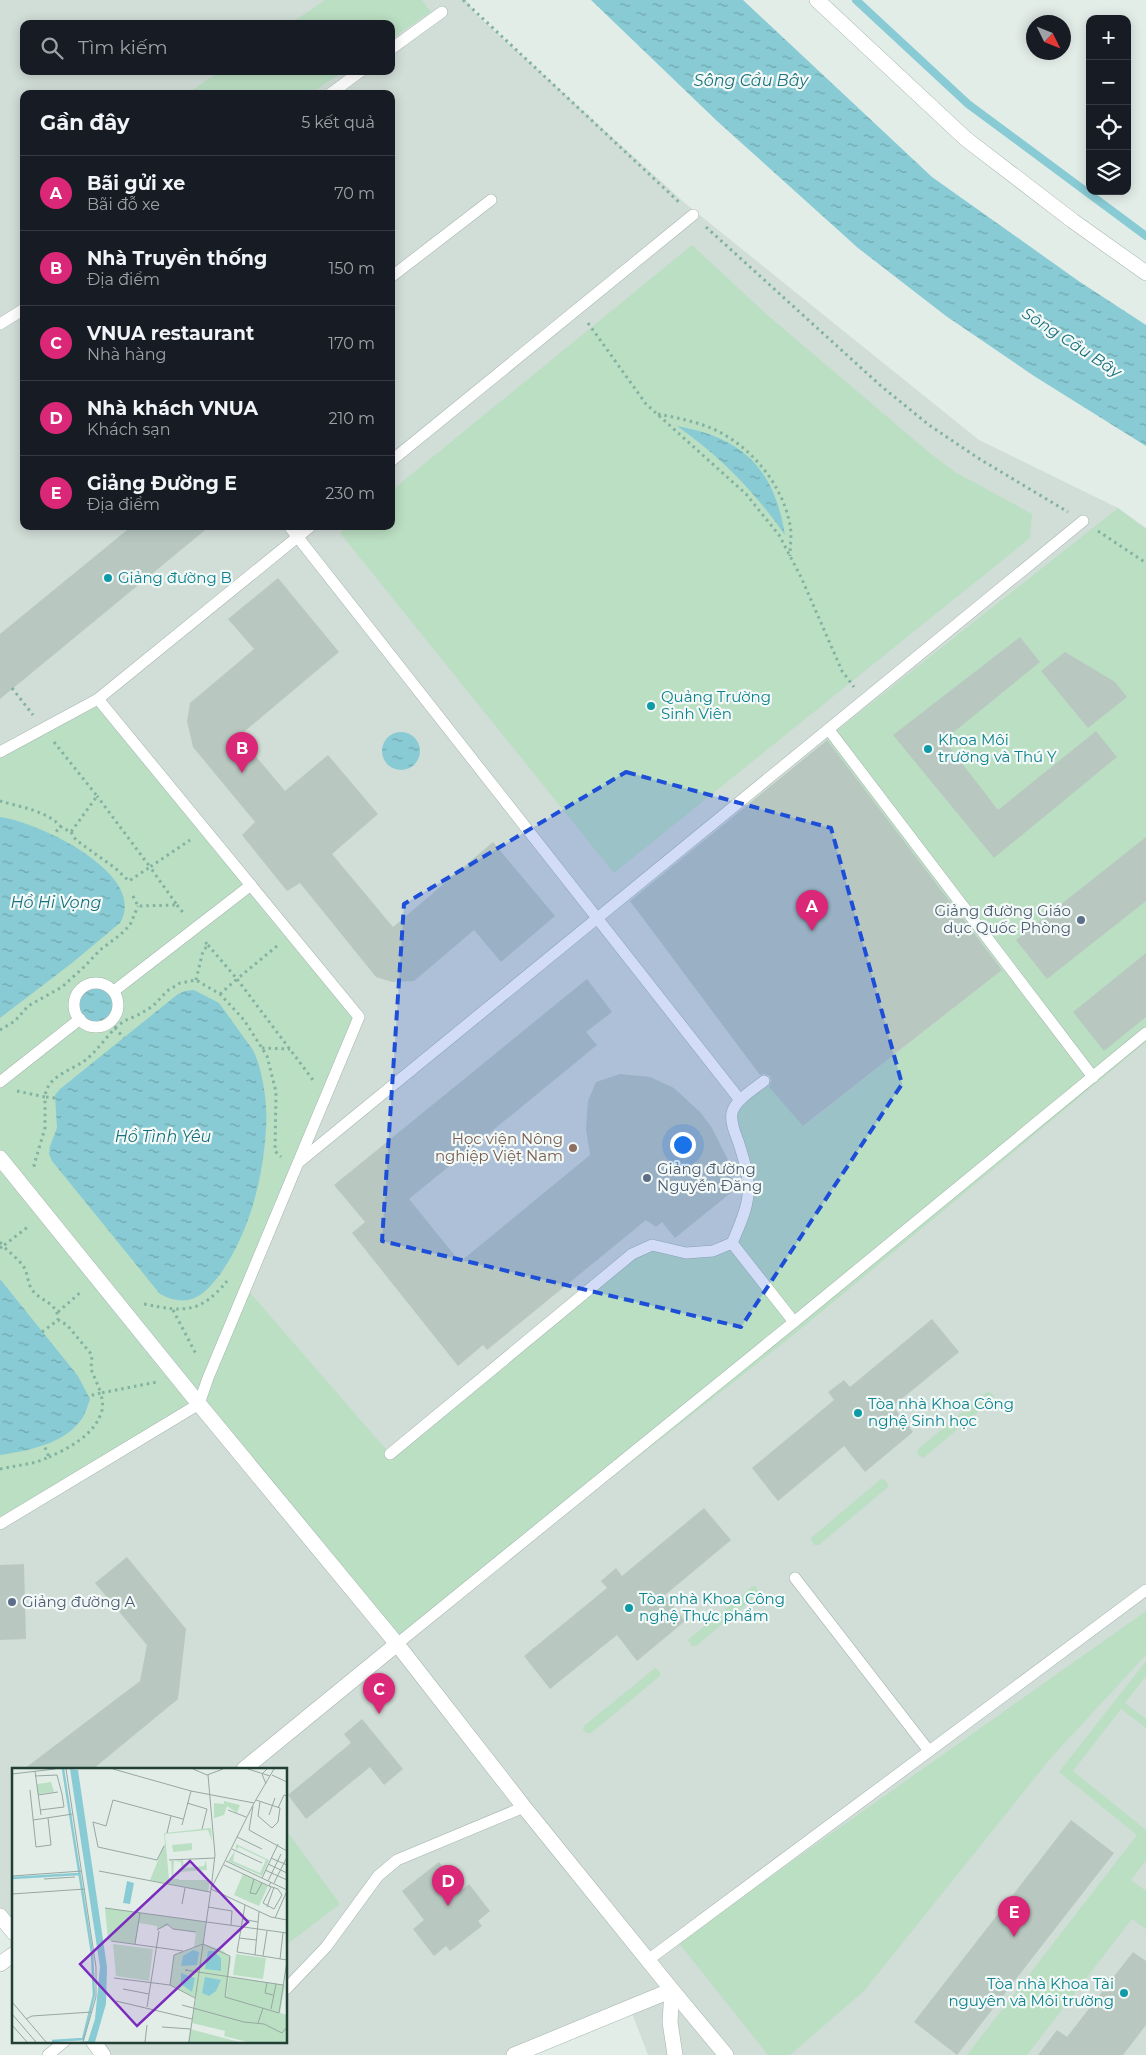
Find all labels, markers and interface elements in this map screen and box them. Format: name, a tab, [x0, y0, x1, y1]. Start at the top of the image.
north arrow	[1026, 15, 1071, 60]
map controls	[1086, 15, 1131, 195]
button: +	[1086, 15, 1131, 60]
search box	[20, 20, 395, 75]
icon: search	[38, 34, 66, 62]
text: Tìm kiếm	[78, 36, 168, 59]
button: −	[1086, 60, 1131, 105]
water label: Sông Cầu Bây	[694, 71, 809, 90]
button: locate	[1086, 105, 1131, 150]
text: Gần đây	[40, 110, 129, 135]
text: 5 kết quả	[301, 113, 375, 132]
button: layers	[1086, 150, 1131, 195]
text: Bãi gửi xe	[87, 172, 185, 195]
text: A	[50, 184, 62, 203]
text: 70 m	[334, 184, 375, 203]
text: Bãi đỗ xe	[87, 195, 160, 214]
text: Nhà Truyền thống	[87, 247, 267, 270]
text: B	[50, 259, 62, 278]
text: 150 m	[328, 259, 375, 278]
text: Địa điểm	[87, 270, 160, 289]
water label: Sông Cầu Bây	[1019, 303, 1126, 382]
text: VNUA restaurant	[87, 322, 254, 345]
text: C	[50, 334, 62, 353]
text: 170 m	[328, 334, 375, 353]
text: Nhà hàng	[87, 345, 167, 364]
text: Nhà khách VNUA	[87, 397, 258, 420]
text: D	[49, 409, 63, 428]
text: 210 m	[328, 409, 375, 428]
text: Khách sạn	[87, 420, 171, 439]
text: Giảng Đường E	[87, 472, 237, 495]
text: E	[51, 484, 61, 503]
text: 230 m	[325, 484, 375, 503]
text: Địa điểm	[87, 495, 160, 514]
place label: Giảng đường B	[118, 568, 232, 587]
marker: Giảng đường B	[102, 572, 114, 584]
place label: Quảng Trường Sinh Viên	[661, 687, 771, 723]
marker: Quảng Trường Sinh Viên	[645, 700, 657, 712]
place label: Khoa Môi trường và Thú Y	[938, 730, 1057, 766]
pin: B	[226, 732, 258, 773]
marker: Khoa Môi trường và Thú Y	[922, 743, 934, 755]
pin: A	[796, 890, 828, 931]
water label: Hồ Hi Vọng	[11, 893, 101, 912]
place label: Giảng đường Giáo dục Quốc Phòng	[934, 901, 1071, 937]
marker: Giảng đường Giáo dục Quốc Phòng	[1075, 914, 1087, 926]
water label: Hồ Tình Yêu	[115, 1127, 212, 1146]
place label: Học viện Nông nghiệp Việt Nam	[435, 1129, 563, 1165]
your location	[670, 1132, 696, 1158]
marker: Học viện Nông nghiệp Việt Nam	[567, 1142, 579, 1154]
place label: Giảng đường Nguyễn Đăng	[657, 1159, 762, 1195]
marker: Giảng đường Nguyễn Đăng	[641, 1172, 653, 1184]
place label: Tòa nhà Khoa Công nghệ Sinh học	[868, 1394, 1014, 1430]
marker: Tòa nhà Khoa Công nghệ Sinh học	[852, 1407, 864, 1419]
place label: Tòa nhà Khoa Công nghệ Thực phẩm	[639, 1589, 785, 1625]
place label: Giảng đường A	[22, 1592, 136, 1611]
marker: Giảng đường A	[6, 1596, 18, 1608]
marker: Tòa nhà Khoa Công nghệ Thực phẩm	[623, 1602, 635, 1614]
pin: C	[363, 1673, 395, 1714]
inset map	[12, 1768, 288, 2042]
pin: D	[432, 1865, 464, 1906]
pin: E	[998, 1896, 1030, 1937]
place label: Tòa nhà Khoa Tài nguyên và Môi trường	[948, 1974, 1114, 2010]
marker: Tòa nhà Khoa Tài nguyên và Môi trường	[1118, 1987, 1130, 1999]

